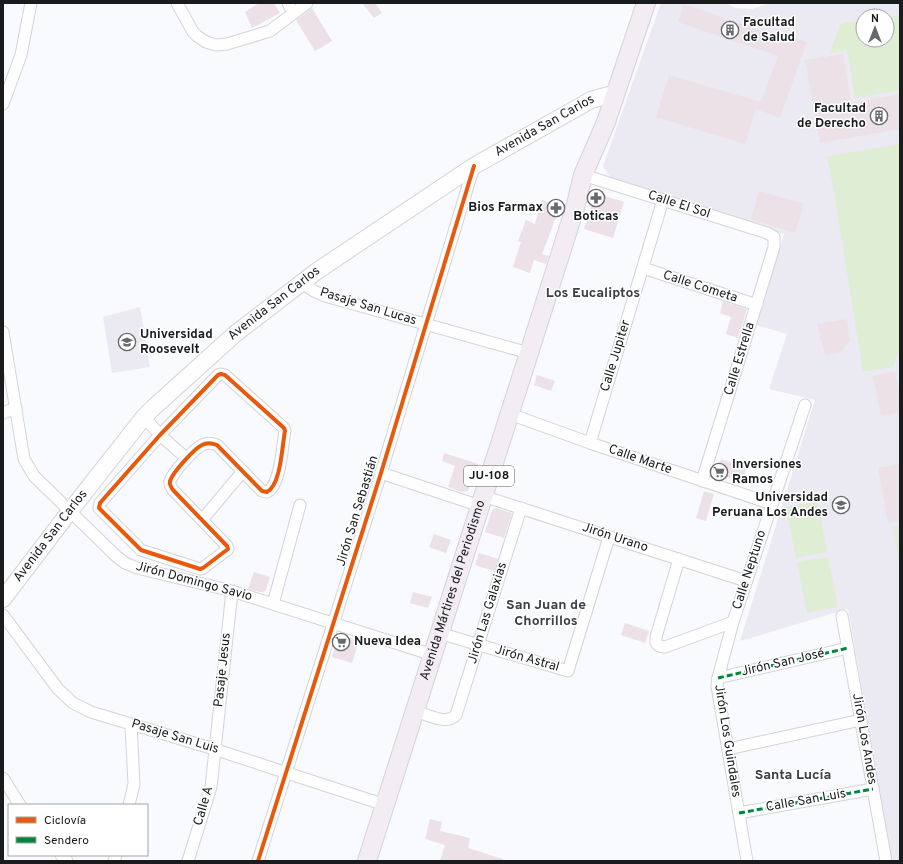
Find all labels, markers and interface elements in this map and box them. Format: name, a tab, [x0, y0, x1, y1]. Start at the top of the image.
north arrow	[855, 8, 895, 48]
text: N	[871, 12, 879, 26]
place label: Facultad de Salud	[743, 15, 795, 46]
building icon: Facultad de Salud	[720, 20, 740, 40]
street label: Avenida San Carlos	[492, 92, 598, 161]
place label: Facultad de Derecho	[797, 101, 866, 132]
building icon: Facultad de Derecho	[869, 106, 889, 126]
street label: Calle El Sol	[646, 187, 712, 223]
pharmacy icon: Boticas	[586, 188, 606, 208]
pharmacy icon: Bios Farmax	[546, 198, 566, 218]
place label: Bios Farmax	[468, 200, 543, 216]
place label: Boticas	[573, 209, 619, 225]
street label: Avenida San Carlos	[225, 263, 324, 344]
street label: Calle Cometa	[661, 267, 739, 307]
street label: Pasaje San Lucas	[318, 285, 418, 329]
district label: Los Eucaliptos	[546, 285, 640, 302]
street label: Calle Jupiter	[597, 318, 635, 394]
street label: Calle Estrella	[721, 321, 759, 397]
place label: Universidad Roosevelt	[140, 327, 213, 358]
school or university icon: Universidad Roosevelt	[117, 332, 137, 352]
street label: Calle Marte	[606, 442, 674, 478]
street label: Jirón San Sebastián	[334, 454, 382, 568]
place label: Inversiones Ramos	[732, 457, 802, 488]
supermarket icon: Inversiones Ramos	[709, 462, 729, 482]
road number: JU-108	[464, 466, 514, 486]
street label: Avenida San Carlos	[11, 487, 91, 586]
place label: Universidad Peruana Los Andes	[712, 490, 828, 521]
school or university icon: Universidad Peruana Los Andes	[831, 495, 851, 515]
street label: Avenida Mártires del Periodismo	[417, 498, 490, 683]
street label: Jirón Urano	[580, 520, 650, 556]
street label: Calle Neptuno	[730, 528, 770, 612]
street label: Jirón Domingo Savio	[134, 559, 254, 605]
street label: Jirón Las Galaxias	[465, 560, 511, 666]
district label: San Juan de Chorrillos	[506, 597, 586, 630]
street label: Pasaje Jesus	[211, 632, 235, 708]
supermarket icon: Nueva Idea	[331, 632, 351, 652]
place label: Nueva Idea	[354, 634, 421, 650]
street label: Jirón Astral	[493, 642, 561, 676]
street label: Jirón San José	[740, 646, 826, 680]
street label: Jirón Los Guindales	[710, 683, 744, 799]
street label: Jirón Los Andes	[848, 692, 880, 786]
street label: Pasaje San Luis	[129, 716, 221, 758]
district label: Santa Lucía	[755, 767, 831, 784]
street label: Calle A	[191, 784, 217, 828]
street label: Calle San Luis	[765, 786, 847, 816]
legend	[8, 804, 148, 856]
text: Ciclovía	[44, 813, 86, 829]
text: Sendero	[44, 833, 89, 849]

